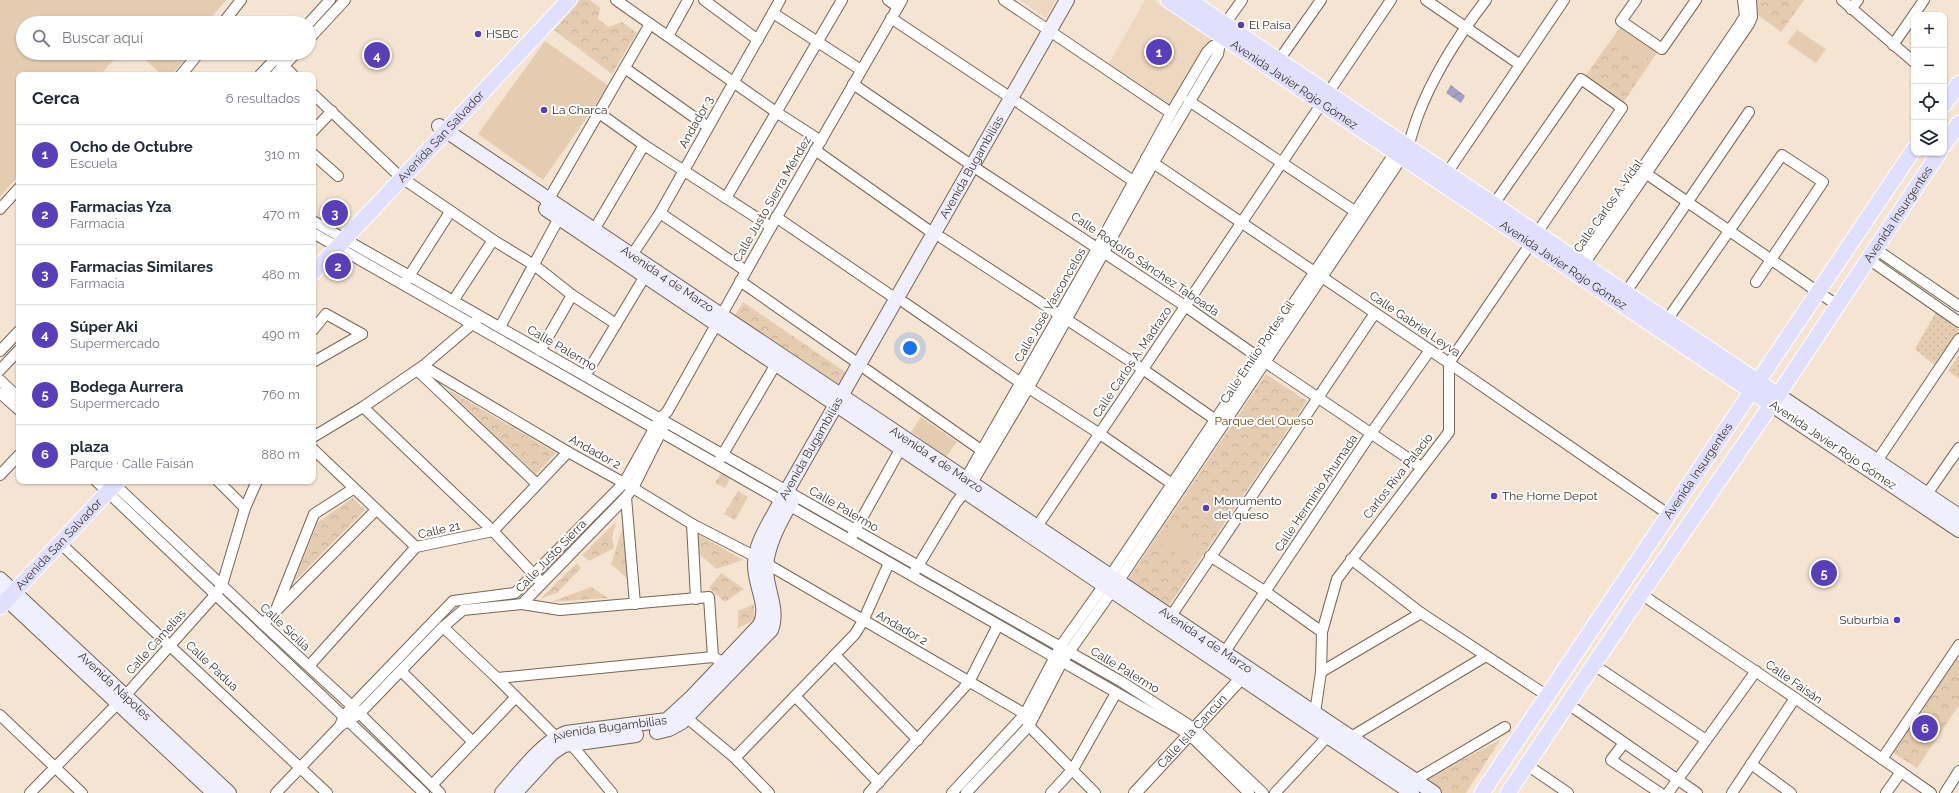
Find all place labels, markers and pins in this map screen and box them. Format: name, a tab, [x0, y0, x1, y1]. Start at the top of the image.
place label: El Paisa	[1249, 18, 1291, 32]
marker: El Paisa	[1236, 20, 1246, 30]
place label: HSBC	[486, 27, 518, 41]
marker: HSBC	[473, 29, 483, 39]
pin: 1	[1146, 37, 1172, 67]
pin: 4	[364, 40, 390, 70]
place label: La Charca	[552, 103, 608, 117]
marker: La Charca	[539, 105, 549, 115]
pin: 3	[322, 198, 348, 228]
pin: 2	[325, 251, 351, 281]
place label: The Home Depot	[1502, 489, 1598, 503]
marker: The Home Depot	[1489, 491, 1499, 501]
place label: Monumento del queso	[1214, 494, 1282, 522]
marker: Monumento del queso	[1201, 503, 1211, 513]
pin: 5	[1811, 558, 1837, 588]
place label: Suburbia	[1839, 613, 1889, 627]
marker: Suburbia	[1892, 615, 1902, 625]
pin: 6	[1912, 713, 1938, 743]

